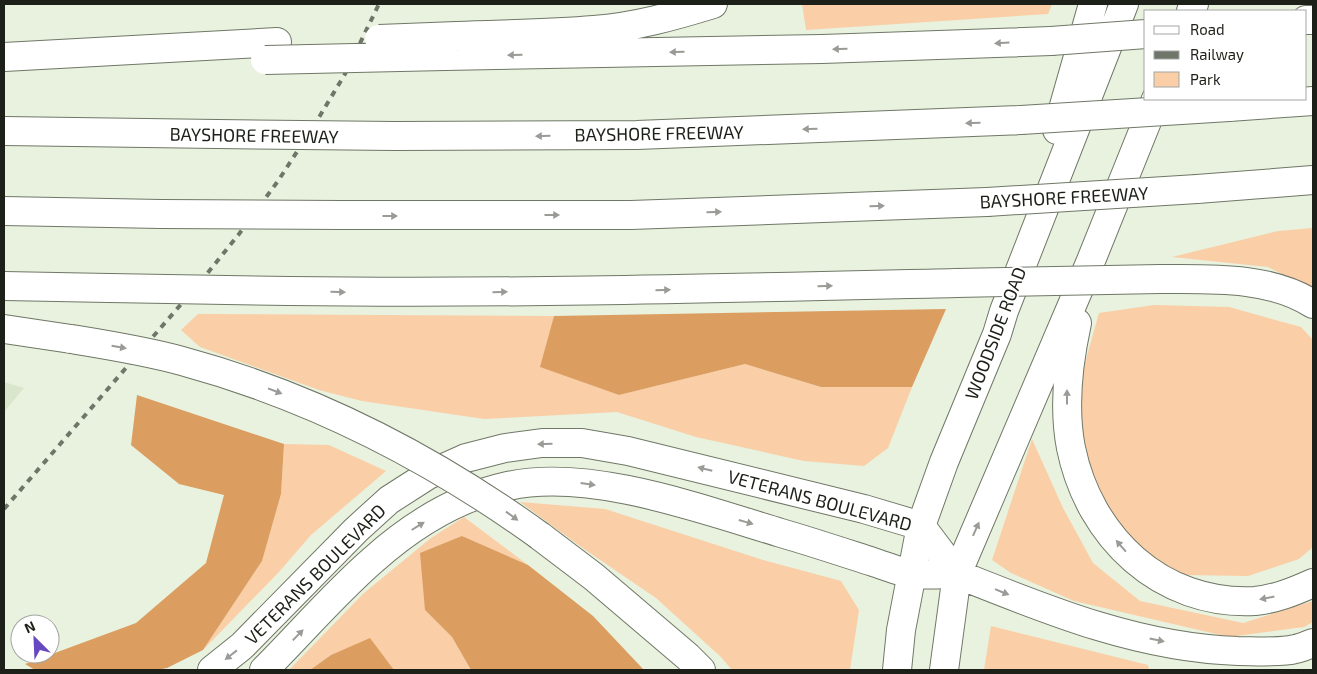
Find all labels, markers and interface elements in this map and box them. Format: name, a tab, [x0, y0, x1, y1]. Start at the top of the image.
legend	[1144, 10, 1307, 100]
text: Road	[1190, 20, 1225, 38]
one-way arrow	[994, 39, 1010, 47]
one-way arrow	[831, 45, 847, 53]
text: Railway	[1190, 45, 1244, 63]
one-way arrow	[669, 48, 685, 56]
one-way arrow	[507, 51, 523, 59]
text: Park	[1190, 70, 1221, 88]
one-way arrow	[964, 119, 980, 127]
street label: BAYSHORE FREEWAY	[574, 121, 744, 145]
street label: BAYSHORE FREEWAY	[169, 123, 339, 147]
one-way arrow	[802, 126, 818, 134]
one-way arrow	[535, 132, 551, 140]
street label: BAYSHORE FREEWAY	[979, 182, 1150, 212]
one-way arrow	[869, 202, 885, 210]
one-way arrow	[707, 208, 723, 216]
one-way arrow	[544, 211, 560, 219]
one-way arrow	[382, 212, 398, 220]
street label: WOODSIDE ROAD	[960, 264, 1030, 402]
one-way arrow	[817, 282, 833, 290]
one-way arrow	[655, 285, 671, 293]
one-way arrow	[330, 288, 346, 296]
one-way arrow	[492, 288, 508, 296]
one-way arrow	[112, 343, 128, 351]
one-way arrow	[268, 388, 283, 395]
one-way arrow	[1063, 389, 1071, 405]
one-way arrow	[537, 440, 553, 448]
one-way arrow	[697, 465, 712, 473]
street label: VETERANS BOULEVARD	[725, 465, 915, 535]
one-way arrow	[581, 480, 597, 488]
street label: VETERANS BOULEVARD	[240, 499, 390, 649]
one-way arrow	[505, 510, 518, 520]
one-way arrow	[738, 519, 753, 527]
one-way arrow	[411, 521, 424, 531]
one-way arrow	[973, 522, 981, 536]
one-way arrow	[1116, 539, 1127, 552]
one-way arrow	[995, 588, 1010, 596]
one-way arrow	[1259, 595, 1275, 603]
north arrow	[10, 614, 60, 664]
text: N	[21, 617, 38, 636]
one-way arrow	[292, 630, 304, 642]
one-way arrow	[1149, 637, 1165, 645]
one-way arrow	[225, 650, 238, 661]

